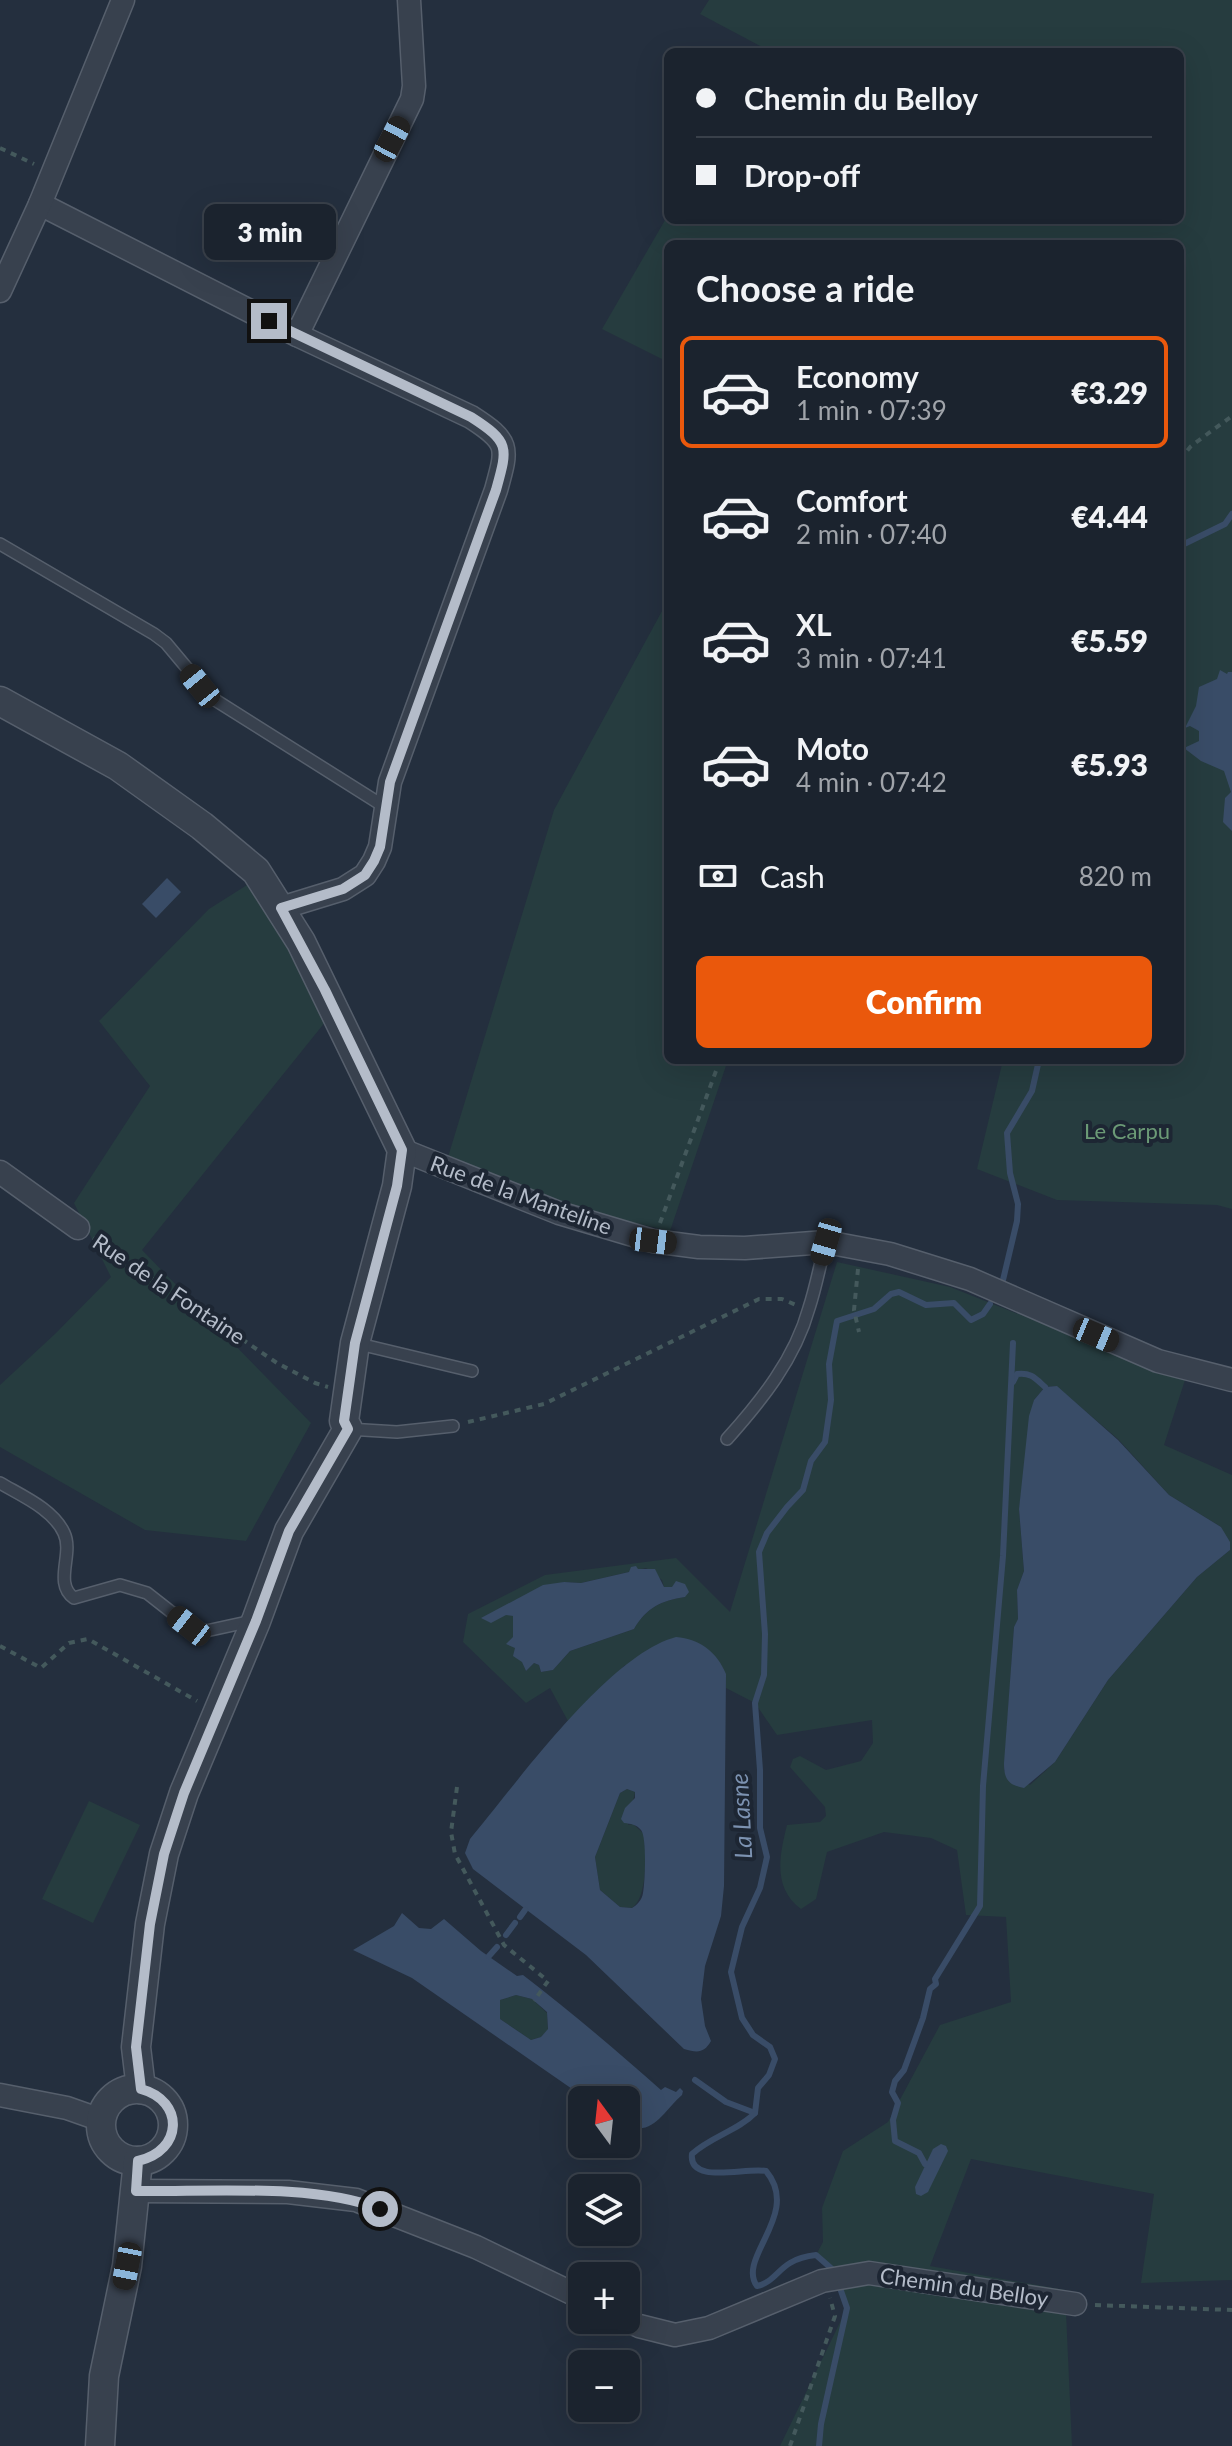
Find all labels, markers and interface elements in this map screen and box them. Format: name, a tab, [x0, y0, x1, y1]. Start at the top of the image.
text: Chemin du Belloy	[744, 80, 978, 116]
car	[370, 112, 414, 166]
text: Drop-off	[744, 157, 860, 193]
callout: 3 min	[203, 205, 335, 261]
text: 3 min	[238, 216, 302, 248]
text: Choose a ride	[696, 266, 915, 310]
route end	[251, 303, 287, 339]
icon: car	[700, 356, 772, 428]
text: Economy	[796, 358, 919, 394]
text: €3.29	[1071, 374, 1148, 410]
text: 1 min · 07:39	[796, 394, 947, 426]
icon: car	[700, 480, 772, 552]
text: Comfort	[796, 482, 908, 518]
text: €4.44	[1071, 498, 1148, 534]
text: 2 min · 07:40	[796, 518, 947, 550]
icon: car	[700, 604, 772, 676]
text: XL	[796, 606, 832, 642]
text: €5.59	[1071, 622, 1148, 658]
text: 3 min · 07:41	[796, 642, 947, 674]
car	[176, 660, 224, 712]
icon: car	[700, 728, 772, 800]
text: Moto	[796, 730, 869, 766]
text: €5.93	[1071, 746, 1148, 782]
text: 4 min · 07:42	[796, 766, 947, 798]
icon: cash	[696, 854, 740, 898]
text: Cash	[760, 858, 825, 894]
text: 820 m	[1079, 860, 1152, 892]
button: Confirm	[696, 956, 1152, 1048]
park label: Le Carpu	[1084, 1117, 1170, 1144]
street label: Rue de la Manteline	[427, 1149, 616, 1240]
car	[808, 1216, 844, 1268]
car	[628, 1226, 678, 1256]
street label: Rue de la Fontaine	[88, 1228, 251, 1350]
car	[1069, 1315, 1123, 1355]
car	[163, 1602, 215, 1650]
water label: La Lasne	[724, 1772, 757, 1860]
north arrow	[568, 2086, 640, 2158]
map controls	[568, 2086, 640, 2422]
button: layers	[568, 2174, 640, 2246]
route start	[362, 2191, 398, 2227]
car	[111, 2240, 143, 2292]
street label: Chemin du Belloy	[878, 2261, 1051, 2312]
button: +	[568, 2262, 640, 2334]
button: −	[568, 2350, 640, 2422]

